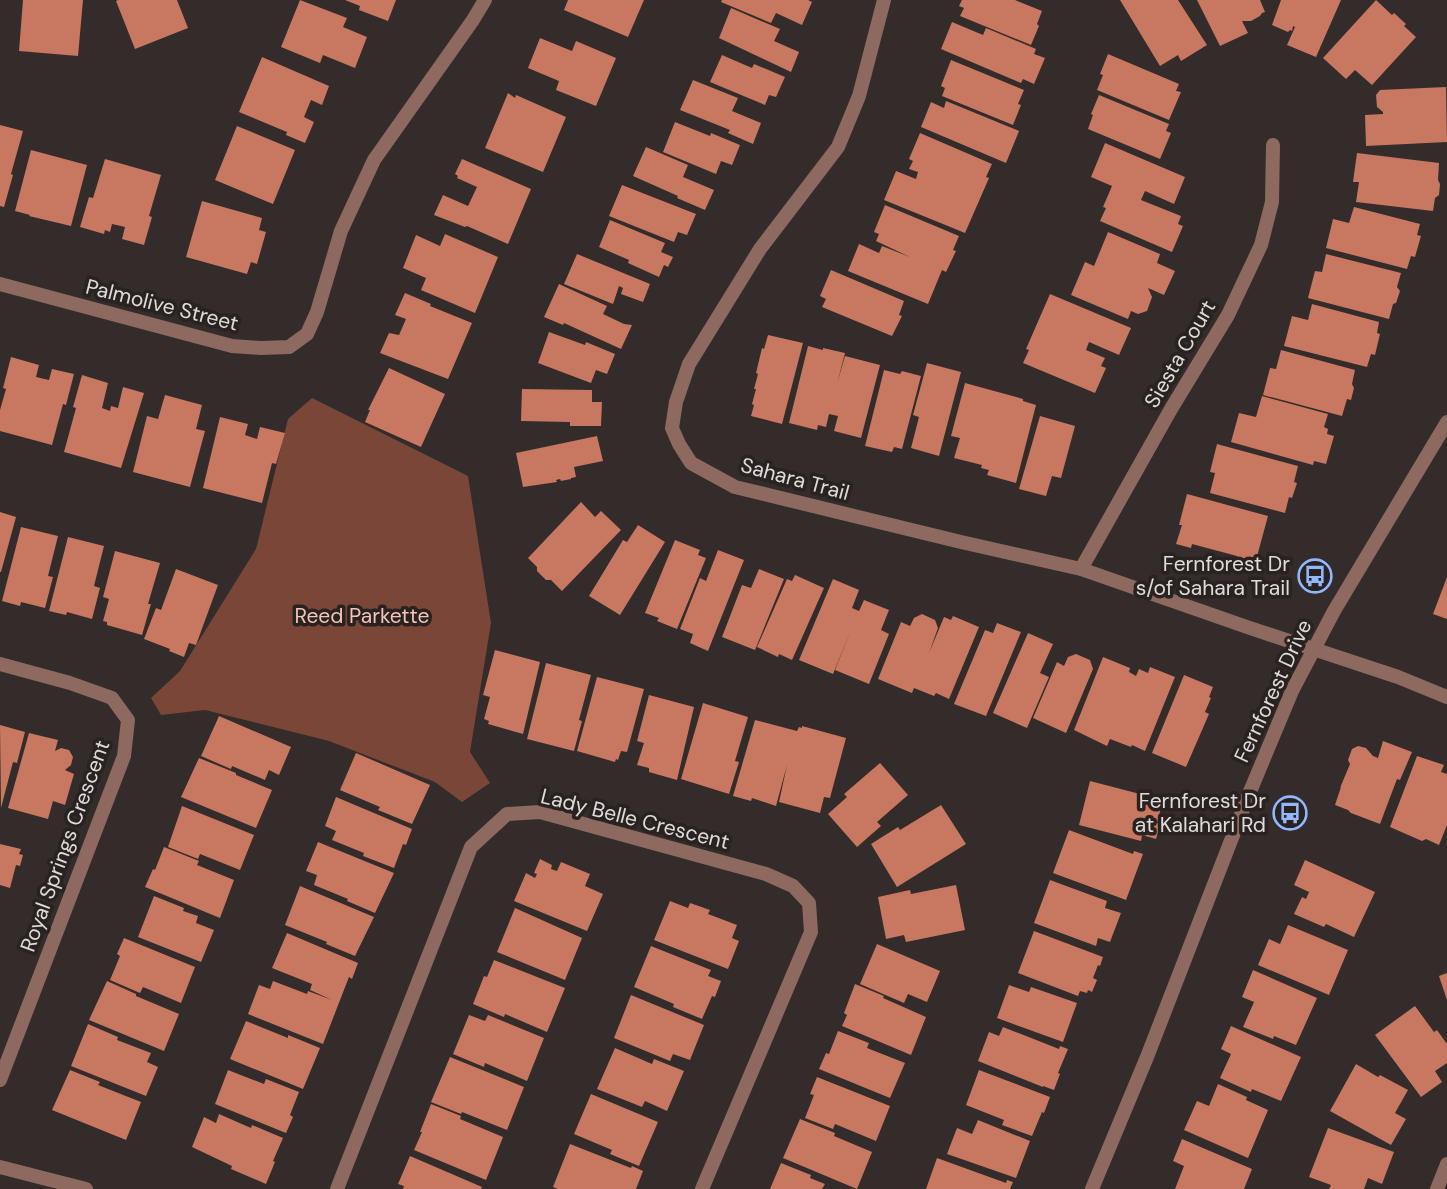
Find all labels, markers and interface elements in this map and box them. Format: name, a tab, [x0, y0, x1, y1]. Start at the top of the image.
street label: Palmolive Street	[83, 273, 241, 337]
street label: Siesta Court	[1138, 295, 1222, 413]
street label: Sahara Trail	[738, 451, 852, 507]
place label: Fernforest Dr s/of Sahara Trail	[1136, 550, 1290, 602]
bus stop icon: Fernforest Dr s/of Sahara Trail	[1296, 557, 1334, 595]
park label: Reed Parkette	[295, 602, 429, 630]
street label: Fernforest Drive	[1228, 615, 1318, 767]
street label: Royal Springs Crescent	[14, 736, 116, 956]
street label: Lady Belle Crescent	[538, 782, 732, 856]
place label: Fernforest Dr at Kalahari Rd	[1135, 787, 1266, 839]
bus stop icon: Fernforest Dr at Kalahari Rd	[1271, 794, 1309, 832]

